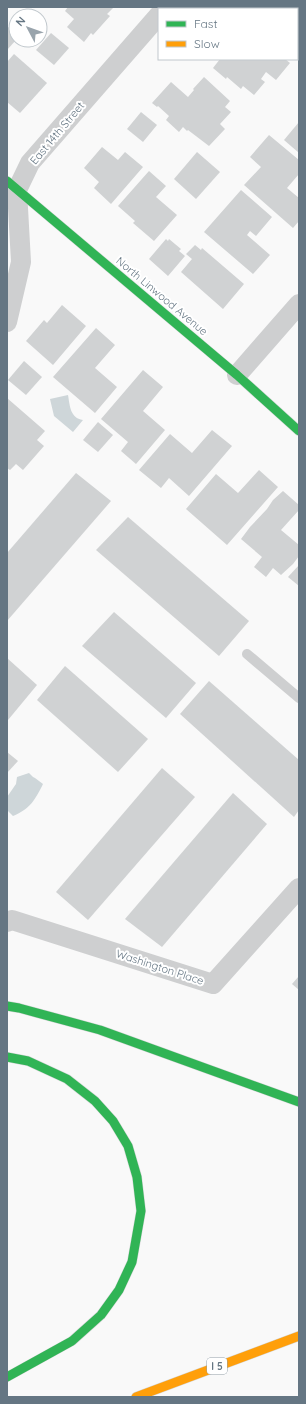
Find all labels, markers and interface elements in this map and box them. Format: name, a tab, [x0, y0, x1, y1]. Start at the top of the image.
north arrow	[8, 8, 48, 48]
legend	[158, 8, 298, 60]
text: N	[13, 14, 28, 29]
text: Fast	[194, 16, 218, 31]
text: Slow	[194, 36, 220, 51]
street label: East 14th Street	[27, 99, 87, 167]
street label: North Linwood Avenue	[113, 254, 211, 338]
street label: Washington Place	[114, 946, 206, 988]
road number: I 5	[207, 1358, 227, 1374]

